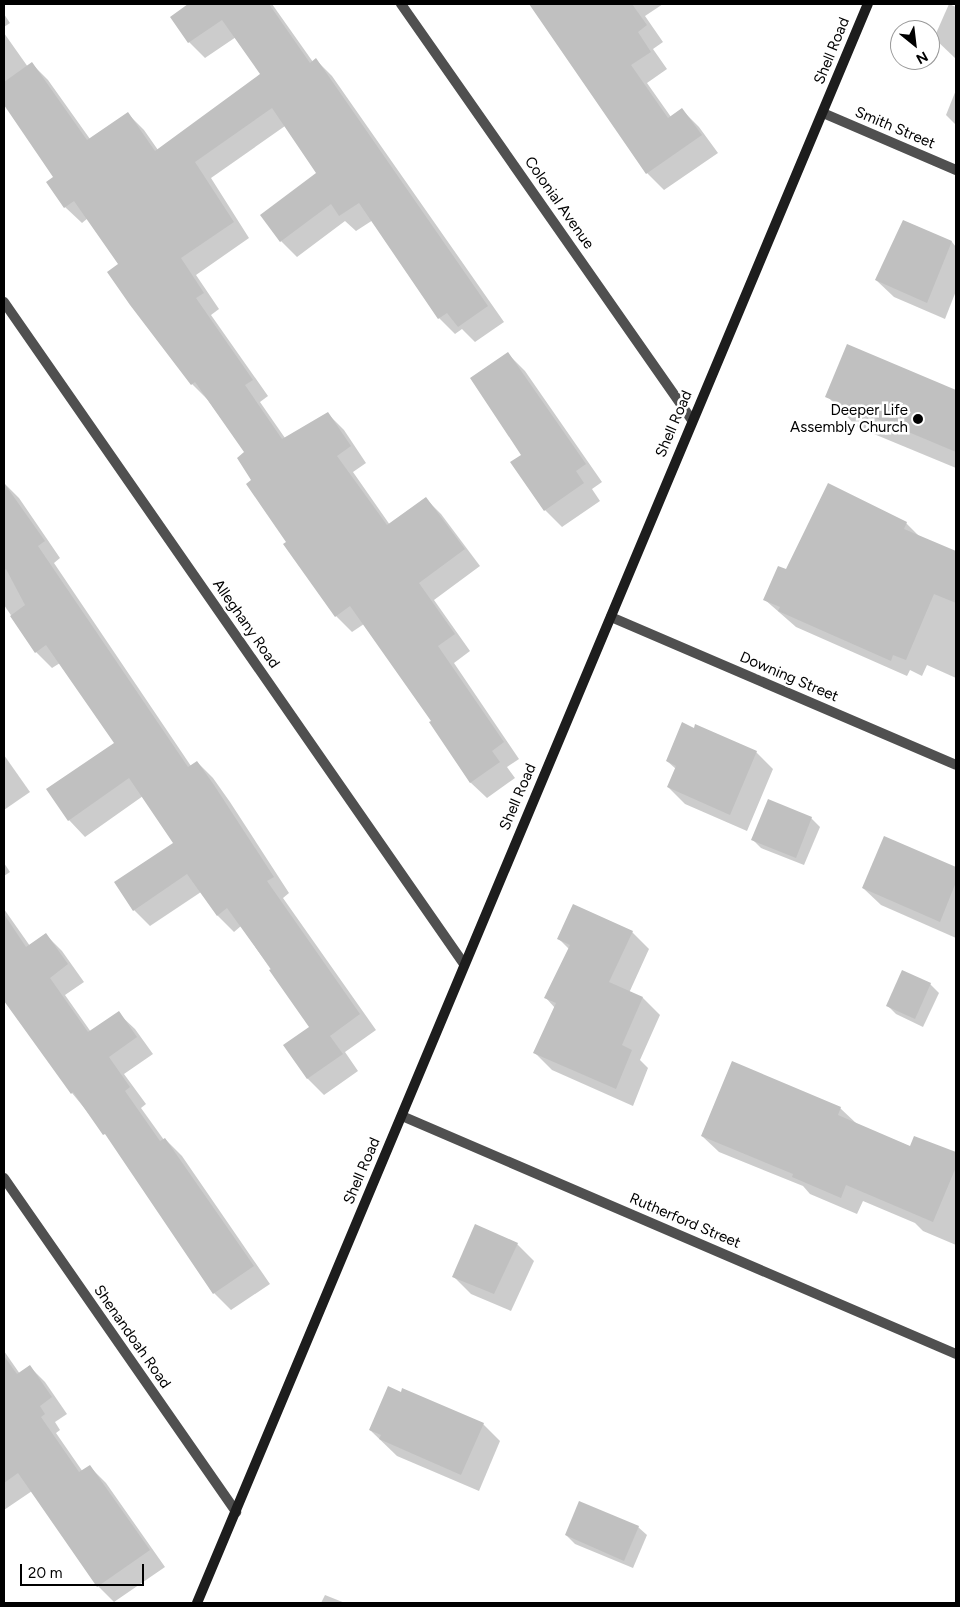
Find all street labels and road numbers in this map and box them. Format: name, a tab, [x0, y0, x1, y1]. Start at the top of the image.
street label: Shell Road	[810, 15, 854, 87]
street label: Smith Street	[852, 103, 938, 153]
street label: Colonial Avenue	[520, 153, 598, 253]
street label: Shell Road	[652, 388, 696, 460]
street label: Alleghany Road	[209, 576, 283, 672]
street label: Downing Street	[737, 648, 841, 706]
street label: Shell Road	[496, 761, 540, 833]
street label: Shell Road	[340, 1135, 384, 1207]
street label: Rutherford Street	[627, 1190, 743, 1252]
street label: Shenandoah Road	[90, 1282, 174, 1392]

